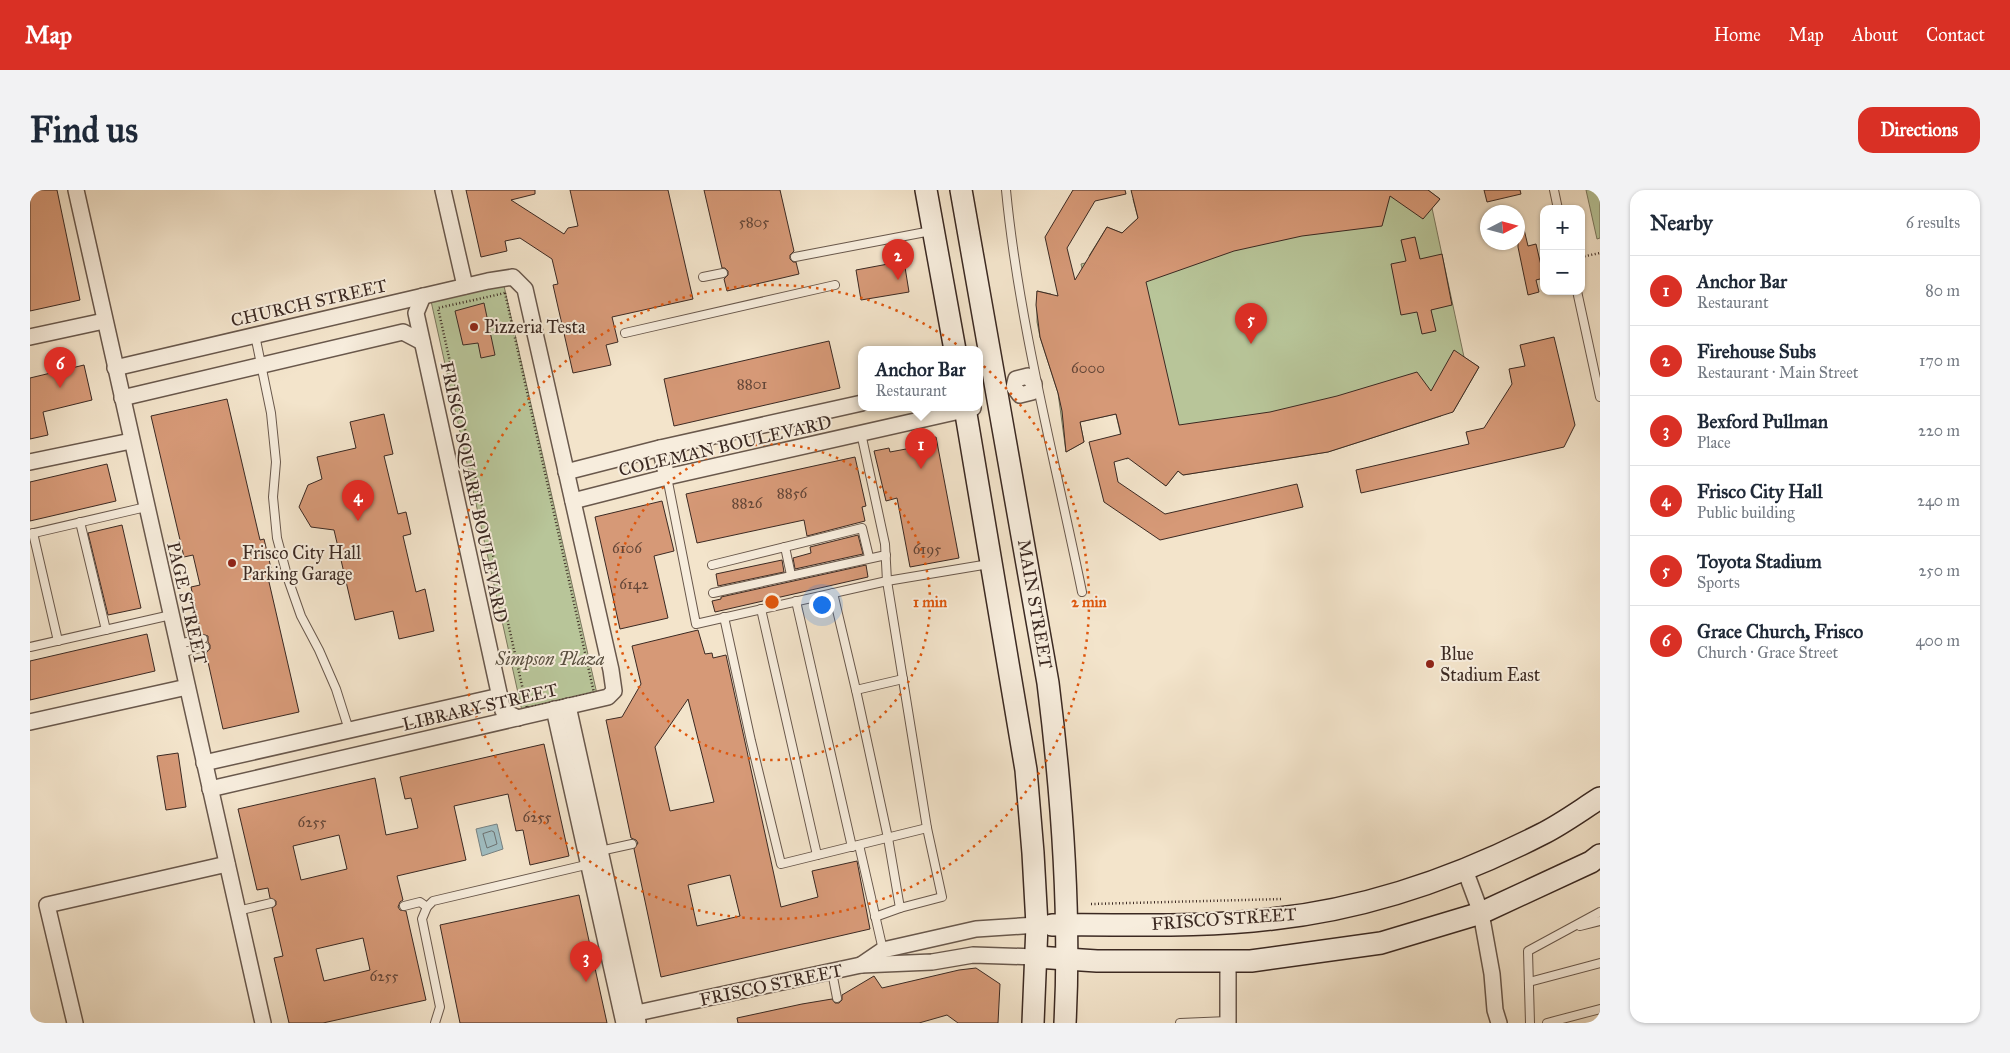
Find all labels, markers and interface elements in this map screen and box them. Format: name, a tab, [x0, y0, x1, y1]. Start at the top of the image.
text: Map	[25, 20, 72, 50]
text: Home	[1714, 24, 1761, 46]
text: Map	[1789, 24, 1824, 46]
text: About	[1852, 24, 1898, 46]
text: Contact	[1926, 24, 1985, 46]
button: Directions	[1858, 107, 1980, 153]
text: Find us	[30, 109, 138, 152]
north arrow	[1480, 205, 1525, 250]
map controls	[1540, 205, 1585, 295]
button: +	[1540, 205, 1585, 250]
text: Nearby	[1650, 210, 1713, 236]
house number: 5805	[739, 213, 769, 231]
text: 6 results	[1906, 213, 1960, 232]
pin: 2	[882, 239, 914, 280]
button: −	[1540, 250, 1585, 295]
text: Anchor Bar	[1697, 270, 1787, 293]
street label: CHURCH STREET	[229, 274, 389, 332]
text: 1	[1663, 281, 1669, 300]
text: 80 m	[1925, 281, 1960, 300]
text: Restaurant	[1697, 293, 1769, 312]
pin: 5	[1235, 303, 1267, 344]
place label: Pizzeria Testa	[484, 316, 586, 338]
marker: Pizzeria Testa	[468, 321, 480, 333]
text: Firehouse Subs	[1697, 340, 1816, 363]
popup	[858, 346, 983, 411]
pin: 6	[44, 347, 76, 388]
text: 2	[1662, 351, 1670, 370]
text: 170 m	[1919, 351, 1960, 370]
text: Anchor Bar	[875, 358, 966, 381]
street label: FRISCO SQUARE BOULEVARD	[436, 359, 512, 625]
house number: 6000	[1071, 359, 1105, 377]
text: Restaurant · Main Street	[1697, 363, 1859, 382]
house number: 8801	[737, 375, 767, 393]
text: Restaurant	[875, 381, 947, 400]
text: Bexford Pullman	[1697, 410, 1828, 433]
street label: COLEMAN BOULEVARD	[616, 411, 834, 481]
text: 3	[1663, 421, 1669, 440]
text: 220 m	[1918, 421, 1960, 440]
pin: 1	[905, 428, 937, 469]
text: Place	[1697, 433, 1731, 452]
pin: 4	[342, 480, 374, 521]
text: Frisco City Hall	[1697, 480, 1823, 503]
house number: 8856	[777, 484, 809, 502]
text: 4	[1662, 491, 1670, 510]
text: 240 m	[1917, 491, 1960, 510]
house number: 8826	[731, 494, 764, 512]
text: Public building	[1697, 503, 1795, 522]
street label: MAIN STREET	[1013, 538, 1057, 670]
house number: 6106	[612, 539, 643, 557]
street label: PAGE STREET	[162, 540, 212, 666]
house number: 6195	[913, 540, 941, 558]
place label: Frisco City Hall Parking Garage	[242, 542, 361, 586]
text: Toyota Stadium	[1697, 550, 1822, 573]
marker: Frisco City Hall Parking Garage	[226, 557, 238, 569]
text: 5	[1662, 561, 1670, 580]
text: 250 m	[1919, 561, 1960, 580]
text: Sports	[1697, 573, 1740, 592]
house number: 6142	[619, 575, 649, 593]
your location	[809, 592, 835, 618]
centre of rings	[763, 593, 781, 611]
text: 1 min	[913, 593, 948, 611]
text: 2 min	[1071, 593, 1108, 611]
text: Grace Church, Frisco	[1697, 620, 1863, 643]
text: 6	[1662, 631, 1670, 650]
text: 400 m	[1916, 631, 1960, 650]
place label: Blue Stadium East	[1440, 643, 1541, 686]
text: Church · Grace Street	[1697, 643, 1838, 662]
park label: Simpson Plaza	[495, 648, 605, 671]
marker: Blue Stadium East	[1424, 658, 1436, 670]
street label: LIBRARY STREET	[400, 678, 560, 736]
house number: 6255	[523, 808, 551, 826]
house number: 6255	[298, 813, 326, 831]
street label: FRISCO STREET	[1150, 903, 1298, 935]
pin: 3	[570, 941, 602, 982]
street label: FRISCO STREET	[697, 959, 845, 1011]
house number: 6255	[370, 967, 398, 985]

